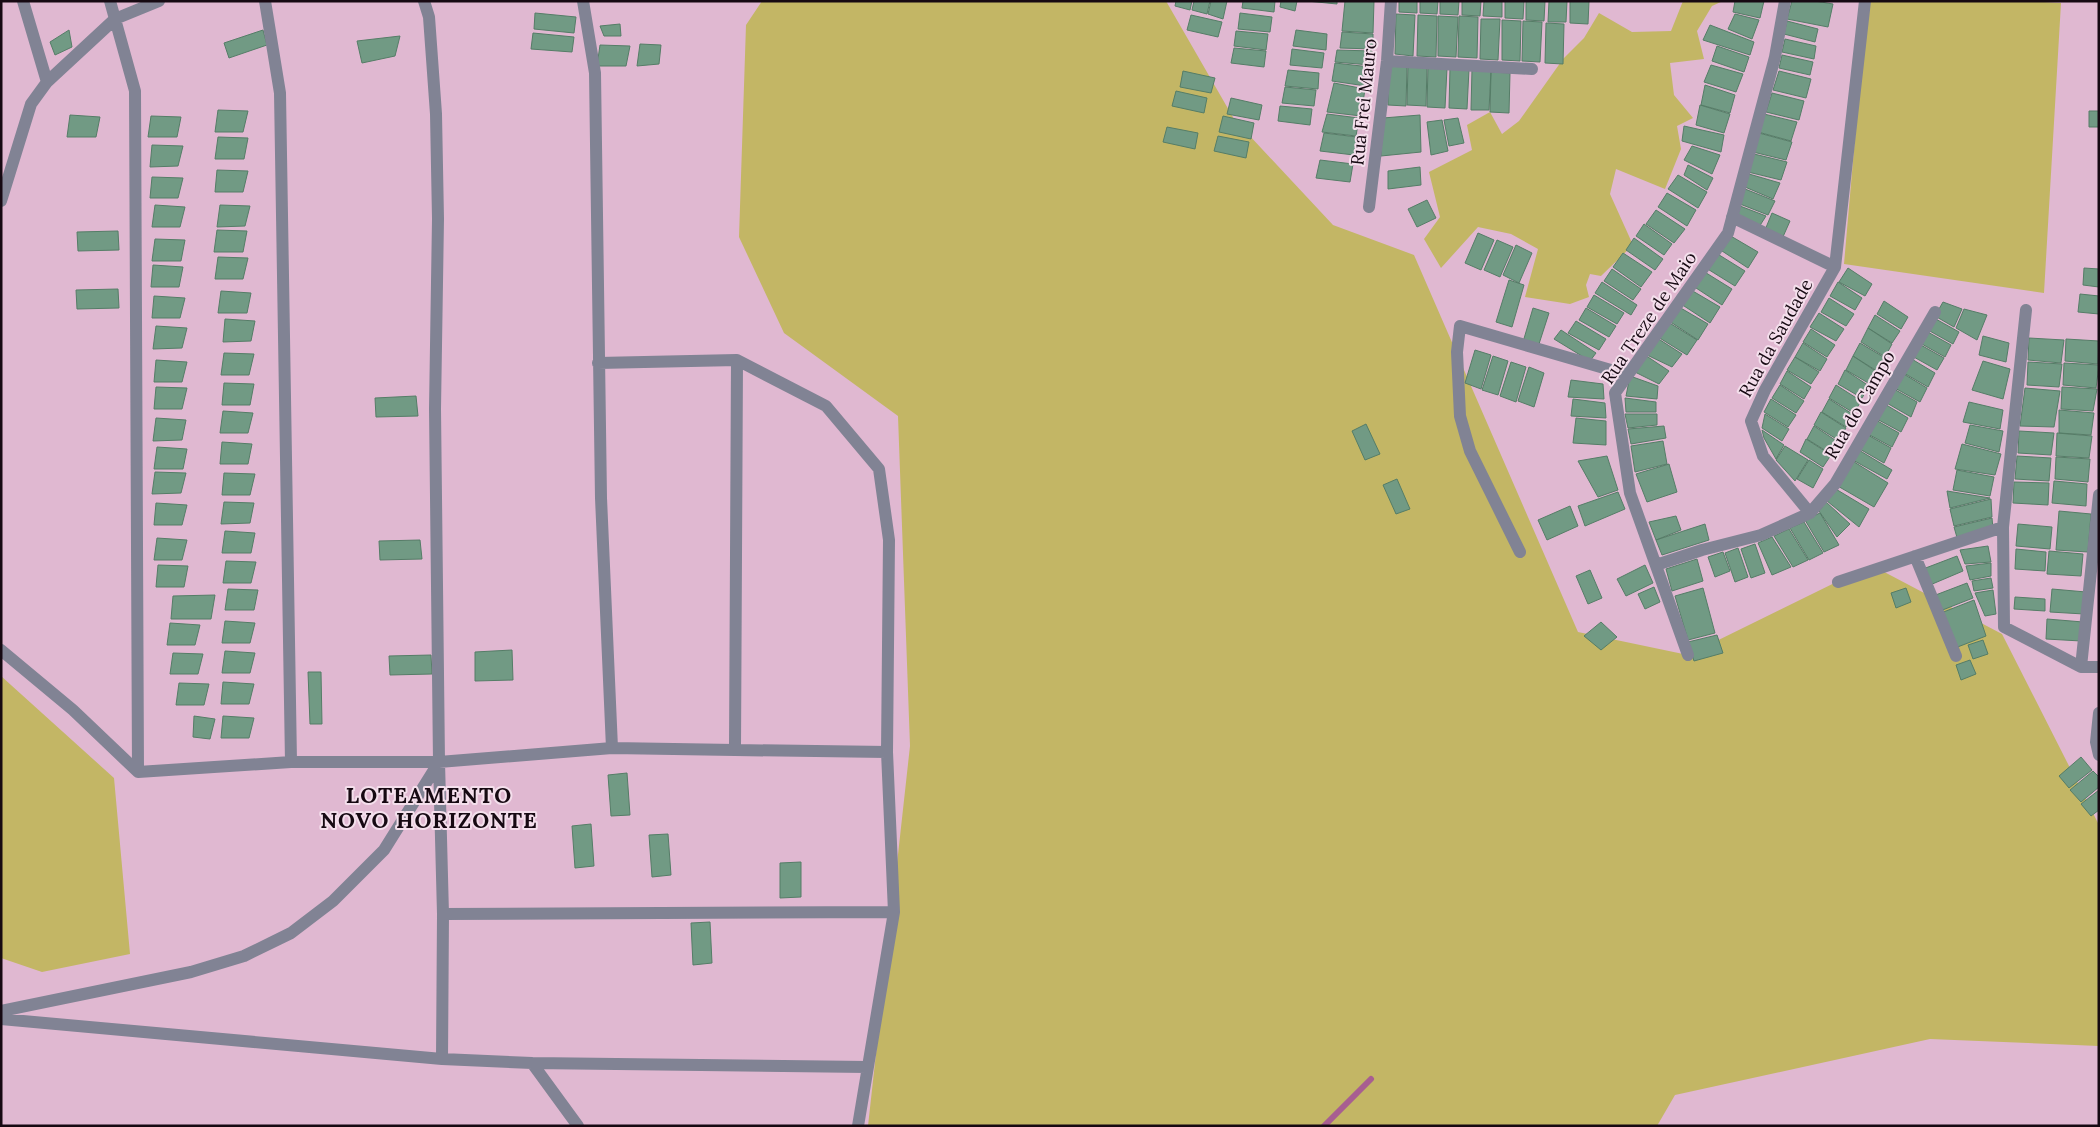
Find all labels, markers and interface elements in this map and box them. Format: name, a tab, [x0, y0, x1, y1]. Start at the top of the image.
street label: Rua Frei Mauro	[1345, 37, 1382, 167]
street label: Rua Treze de Maio	[1596, 247, 1701, 388]
street label: Rua da Saudade	[1734, 274, 1818, 401]
street label: Rua do Campo	[1819, 346, 1900, 463]
district label: LOTEAMENTO NOVO HORIZONTE	[320, 781, 538, 834]

